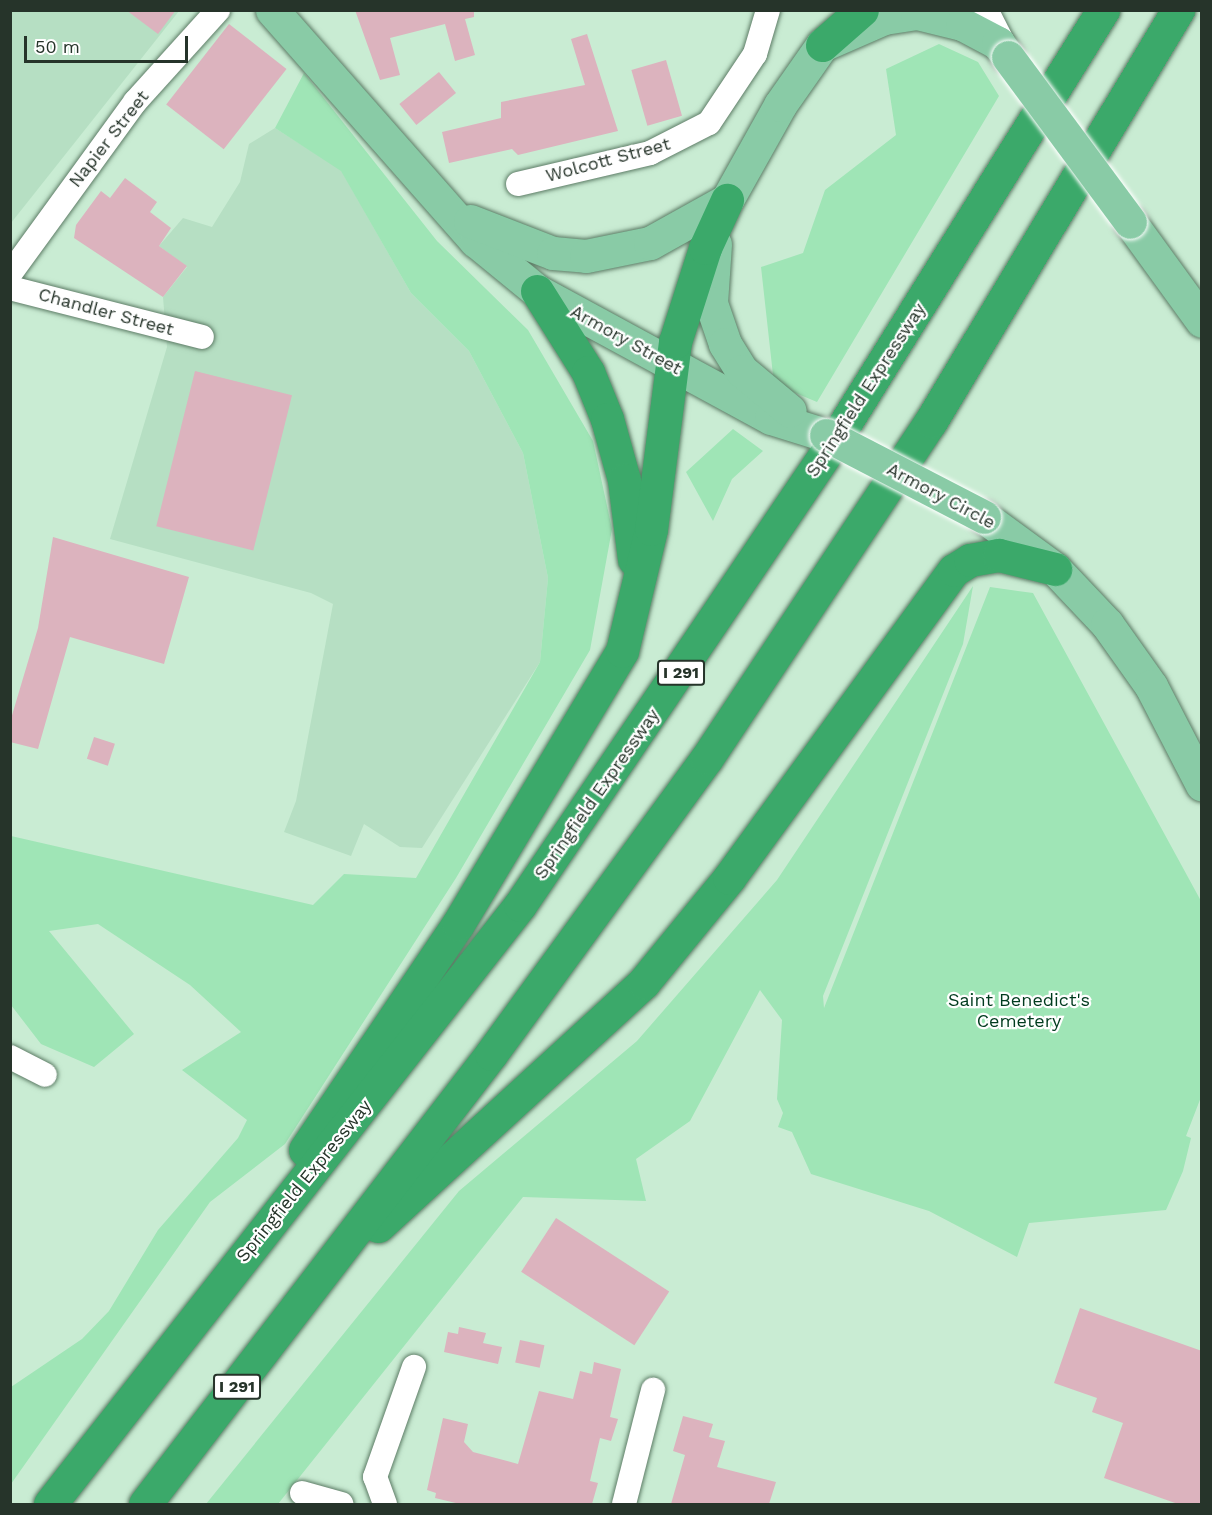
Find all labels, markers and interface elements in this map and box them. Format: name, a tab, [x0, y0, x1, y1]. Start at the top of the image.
scale bar	[27, 24, 190, 62]
text: 50 m	[35, 36, 80, 57]
street label: Napier Street	[64, 86, 154, 192]
street label: Wolcott Street	[543, 133, 673, 187]
street label: Chandler Street	[36, 283, 176, 341]
street label: Springfield Expressway	[802, 299, 930, 481]
street label: Armory Street	[566, 300, 686, 380]
street label: Armory Circle	[883, 458, 999, 534]
road number: I 291	[657, 660, 705, 686]
street label: Springfield Expressway	[530, 705, 664, 883]
park label: Saint Benedict's Cemetery	[948, 990, 1090, 1032]
street label: Springfield Expressway	[232, 1095, 376, 1267]
road number: I 291	[213, 1374, 261, 1400]

